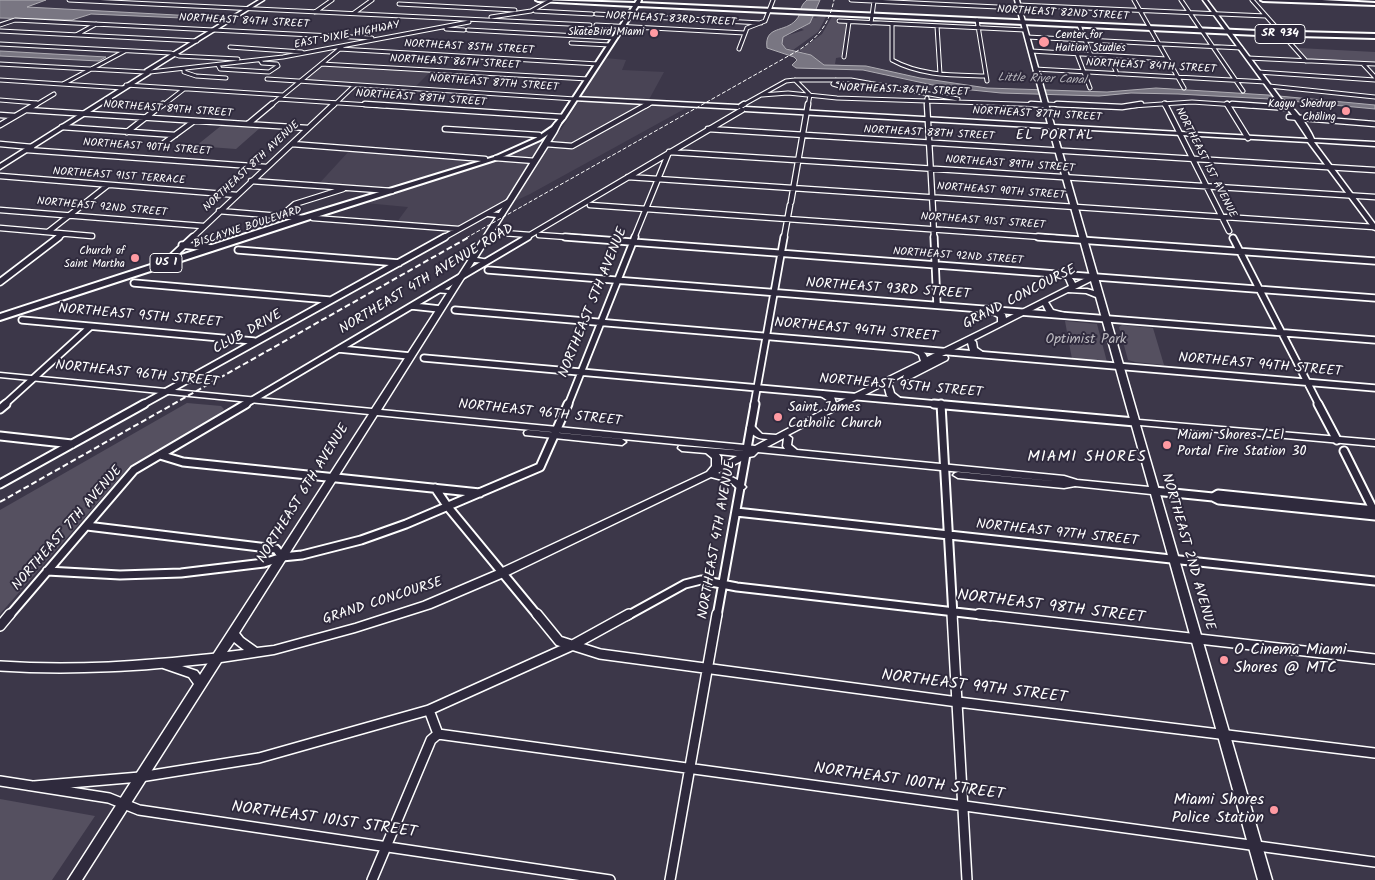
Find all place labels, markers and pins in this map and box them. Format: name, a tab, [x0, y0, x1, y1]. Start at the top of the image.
place label: SkateBird Miami	[568, 26, 644, 40]
marker: SkateBird Miami	[648, 27, 660, 39]
place label: Center for Haitian Studies	[1055, 29, 1126, 55]
marker: Center for Haitian Studies	[1037, 35, 1051, 49]
place label: Kagyu Shedrup Chöling	[1268, 98, 1336, 124]
marker: Kagyu Shedrup Chöling	[1340, 105, 1352, 117]
place label: Church of Saint Martha	[64, 245, 125, 271]
marker: Church of Saint Martha	[129, 252, 141, 264]
place label: Saint James Catholic Church	[788, 401, 882, 434]
marker: Saint James Catholic Church	[772, 411, 784, 423]
place label: Miami Shores / El Portal Fire Station 30	[1177, 429, 1306, 462]
marker: Miami Shores / El Portal Fire Station 30	[1161, 439, 1173, 451]
place label: O Cinema Miami Shores @ MTC	[1234, 641, 1346, 679]
marker: O Cinema Miami Shores @ MTC	[1218, 654, 1230, 666]
place label: Miami Shores Police Station	[1172, 791, 1264, 829]
marker: Miami Shores Police Station	[1268, 804, 1280, 816]

